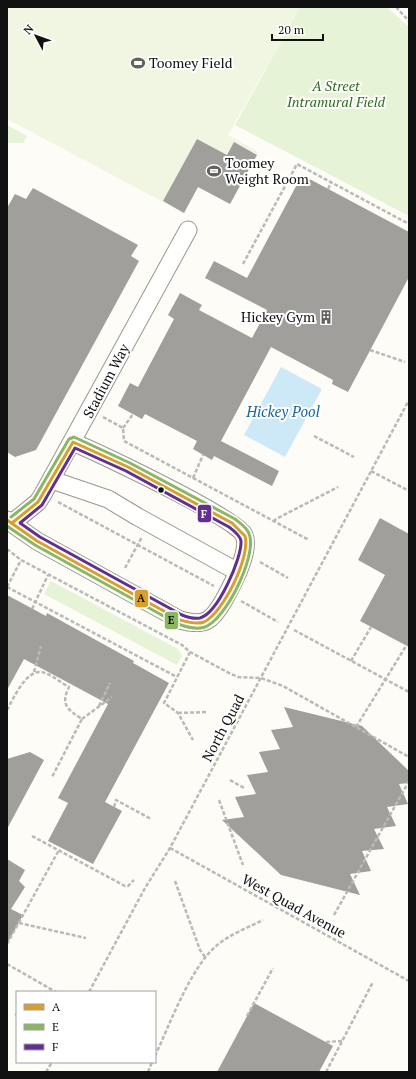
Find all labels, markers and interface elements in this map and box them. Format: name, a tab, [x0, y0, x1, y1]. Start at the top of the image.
north arrow	[16, 16, 56, 56]
scale bar	[272, 16, 323, 42]
text: N	[20, 21, 37, 37]
text: 20 m	[278, 22, 305, 37]
place label: Toomey Field	[149, 53, 233, 72]
sports icon: Toomey Field	[130, 55, 146, 71]
park label: A Street Intramural Field	[286, 76, 386, 111]
place label: Toomey Weight Room	[225, 153, 309, 188]
sports icon: Toomey Weight Room	[206, 163, 222, 179]
place label: Hickey Gym	[241, 307, 315, 326]
building icon: Hickey Gym	[318, 309, 334, 325]
street label: Stadium Way	[78, 339, 134, 421]
water label: Hickey Pool	[245, 401, 321, 421]
unlabelled marker	[156, 485, 166, 495]
line badge: F	[197, 504, 212, 523]
text: F	[201, 507, 207, 521]
line badge: A	[134, 589, 149, 608]
text: A	[137, 591, 146, 605]
line badge: E	[164, 611, 179, 630]
text: E	[168, 613, 175, 627]
street label: North Quad	[197, 691, 248, 765]
street label: West Quad Avenue	[239, 869, 350, 942]
legend	[16, 991, 156, 1063]
text: A	[52, 999, 61, 1014]
text: E	[52, 1019, 59, 1034]
text: F	[52, 1039, 59, 1054]

